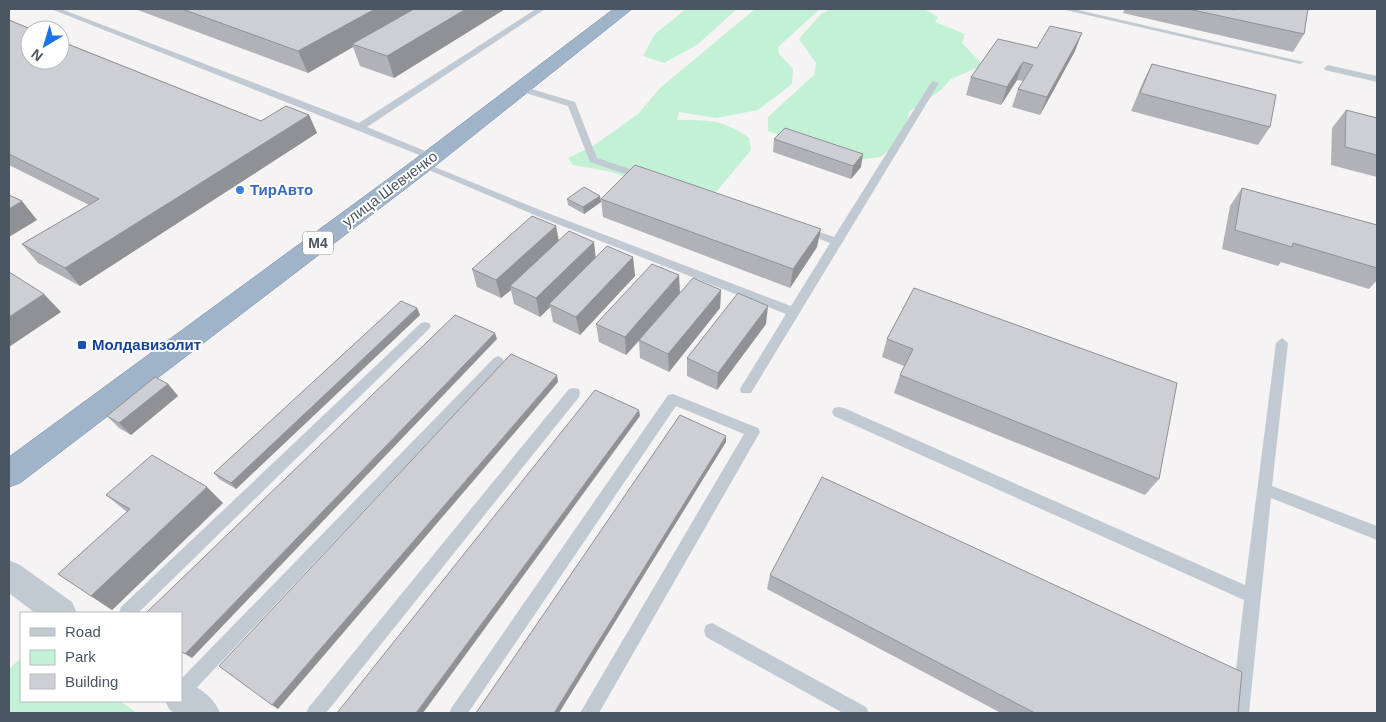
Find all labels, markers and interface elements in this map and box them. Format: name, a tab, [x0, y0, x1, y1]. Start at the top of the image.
north arrow	[20, 20, 70, 70]
text: N	[28, 46, 46, 65]
street label: улица Шевченко	[339, 147, 440, 230]
place label: ТирАвто	[250, 181, 313, 198]
marker: ТирАвто	[234, 184, 246, 196]
road number: M4	[303, 232, 333, 254]
place label: Молдавизолит	[92, 336, 201, 353]
marker: Молдавизолит	[76, 339, 88, 351]
legend	[20, 612, 182, 702]
text: Road	[65, 623, 101, 640]
text: Park	[65, 648, 96, 665]
text: Building	[65, 673, 118, 690]

